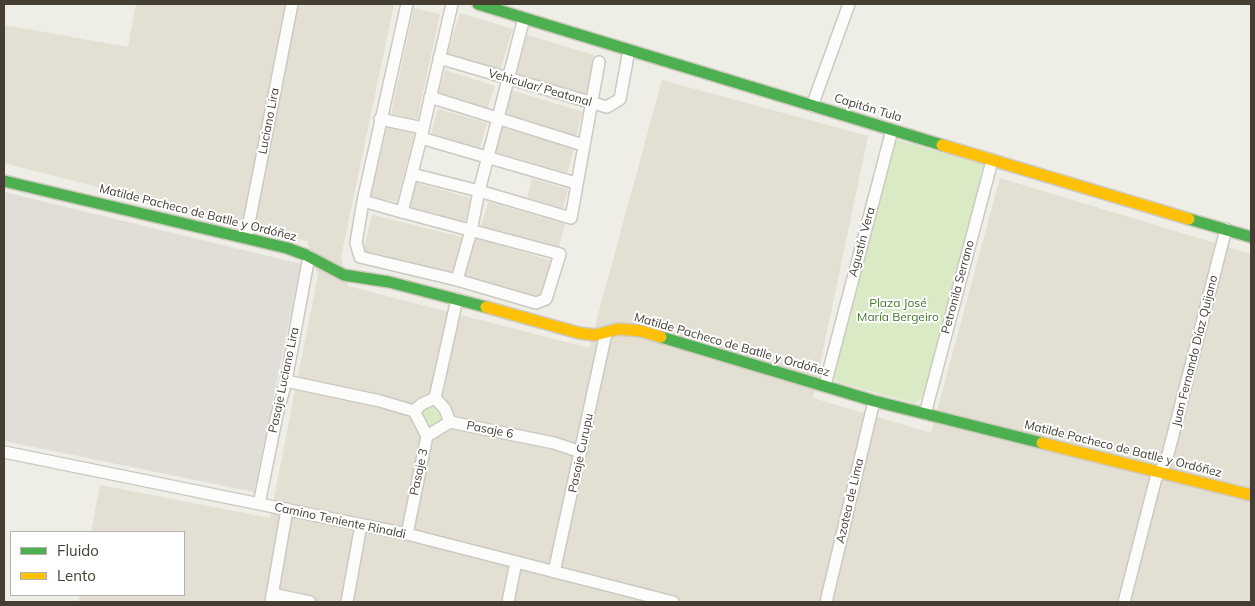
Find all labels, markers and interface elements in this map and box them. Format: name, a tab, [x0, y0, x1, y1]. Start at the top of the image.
street label: Vehicular/ Peatonal	[487, 66, 593, 110]
street label: Luciano Lira	[256, 87, 282, 155]
street label: Capitán Tula	[832, 91, 904, 125]
street label: Matilde Pacheco de Batlle y Ordóñez	[98, 181, 298, 245]
street label: Agustín Vera	[846, 205, 878, 279]
street label: Petronila Serrano	[939, 239, 977, 335]
street label: Juan Fernando Díaz Quijano	[1169, 274, 1221, 428]
park label: Plaza José María Bergeiro	[857, 296, 939, 324]
street label: Matilde Pacheco de Batlle y Ordóñez	[632, 310, 832, 380]
street label: Pasaje Luciano Lira	[266, 326, 302, 434]
street label: Pasaje Curupu	[566, 412, 596, 494]
street label: Matilde Pacheco de Batlle y Ordóñez	[1023, 417, 1223, 481]
street label: Pasaje 6	[465, 418, 515, 442]
street label: Pasaje 3	[407, 447, 431, 497]
street label: Azotea de Lima	[833, 457, 867, 545]
street label: Camino Teniente Rinaldi	[273, 500, 407, 542]
legend	[10, 531, 185, 596]
text: Fluido	[57, 541, 99, 560]
text: Lento	[57, 566, 96, 585]

